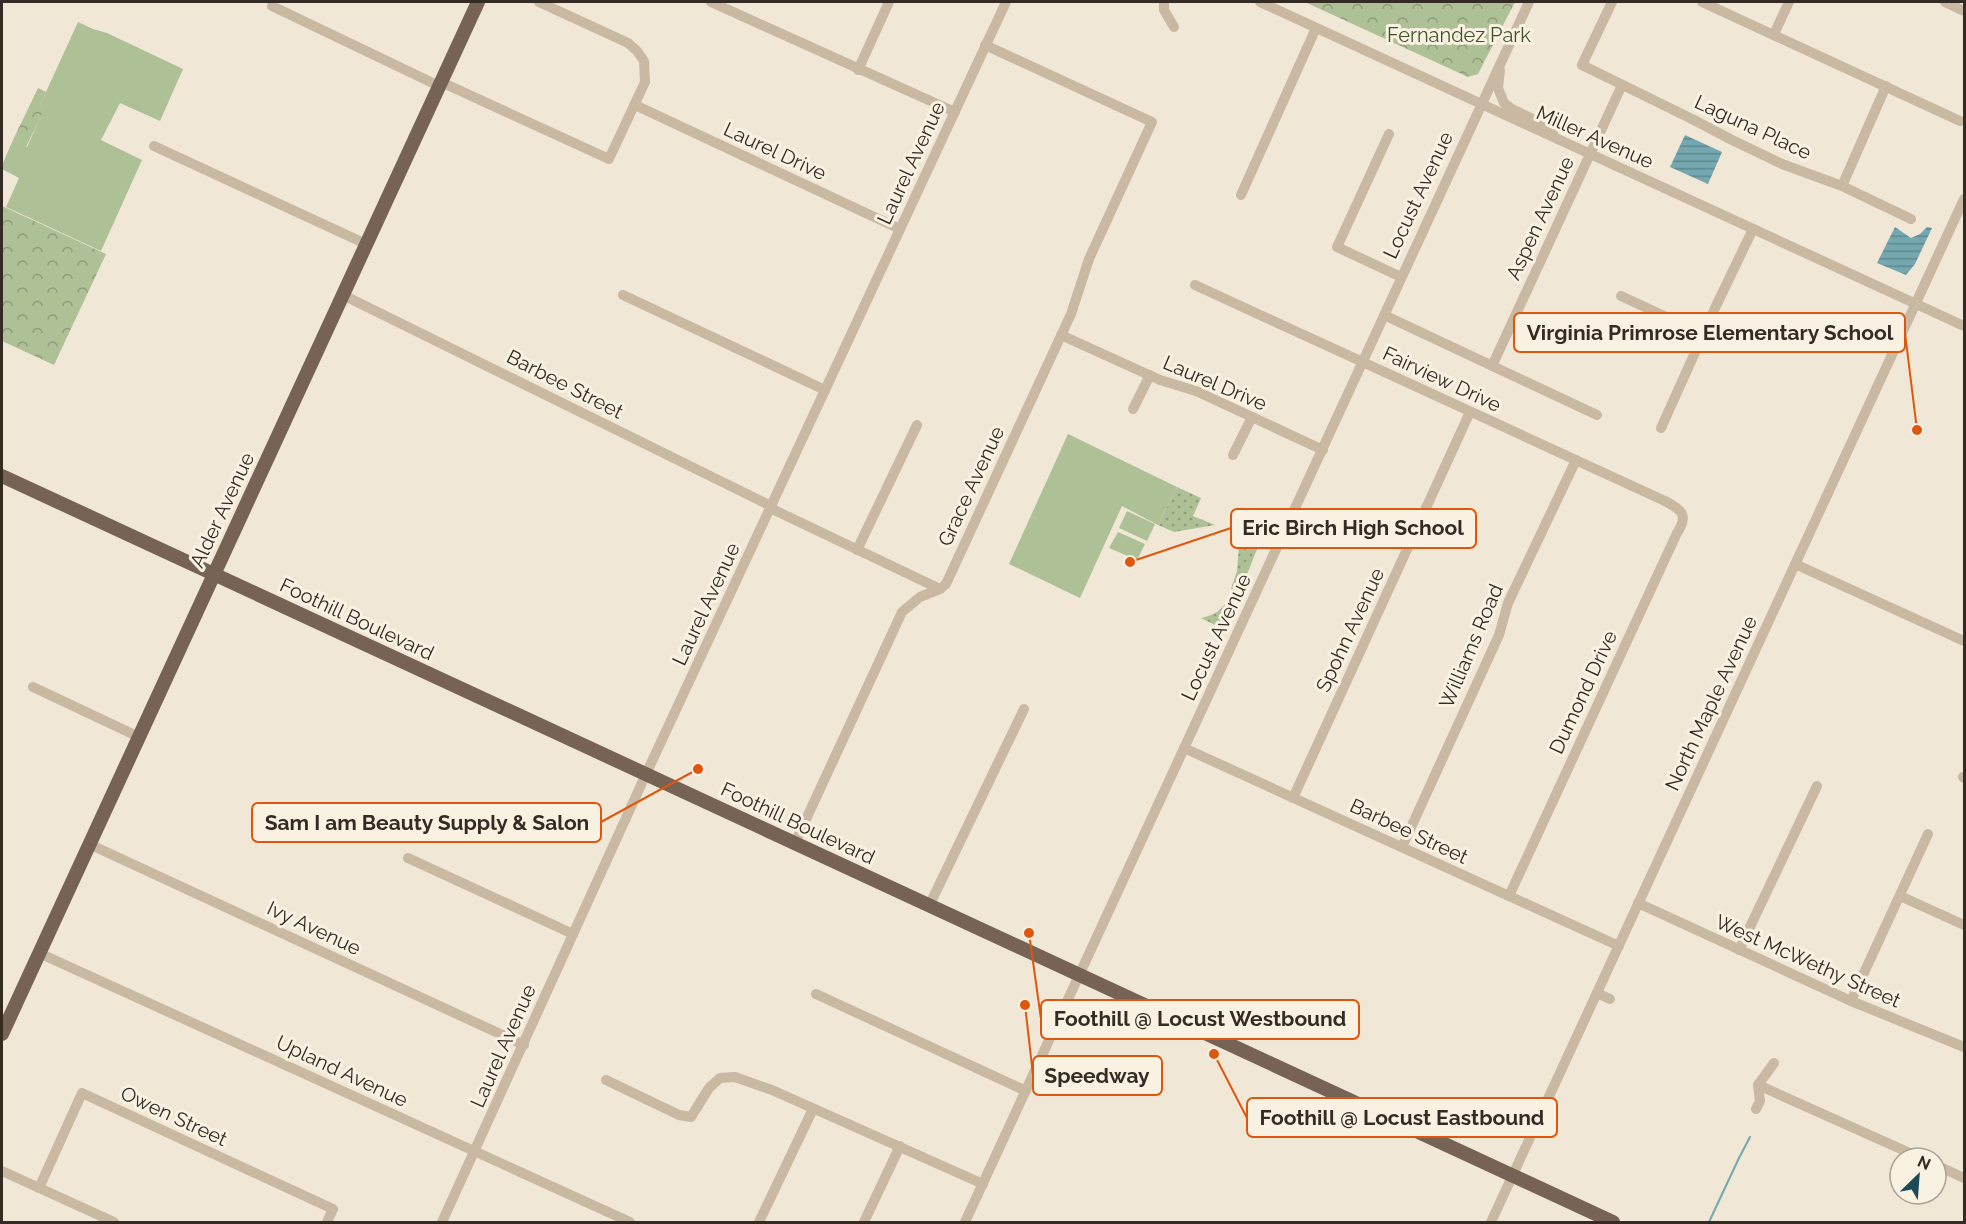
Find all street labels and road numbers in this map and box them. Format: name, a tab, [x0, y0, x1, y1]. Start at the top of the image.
street label: Laguna Place	[1691, 90, 1815, 165]
street label: Laurel Avenue	[872, 98, 950, 228]
street label: Miller Avenue	[1533, 100, 1658, 174]
street label: Laurel Drive	[720, 117, 830, 185]
street label: Locust Avenue	[1378, 128, 1458, 262]
street label: Aspen Avenue	[1501, 152, 1579, 284]
street label: Fairview Drive	[1379, 341, 1505, 417]
street label: Barbee Street	[503, 344, 628, 424]
street label: Laurel Drive	[1159, 350, 1271, 416]
street label: Grace Avenue	[933, 422, 1009, 550]
street label: Alder Avenue	[185, 448, 259, 571]
street label: Laurel Avenue	[667, 539, 745, 669]
street label: Spohn Avenue	[1311, 564, 1389, 696]
street label: Locust Avenue	[1176, 570, 1256, 704]
street label: Foothill Boulevard	[276, 573, 438, 665]
street label: Williams Road	[1434, 580, 1508, 712]
street label: North Maple Avenue	[1660, 612, 1762, 794]
street label: Dumond Drive	[1544, 626, 1622, 758]
street label: Foothill Boulevard	[717, 777, 879, 869]
street label: Barbee Street	[1346, 793, 1472, 869]
street label: Ivy Avenue	[263, 896, 365, 960]
street label: West McWethy Street	[1712, 909, 1905, 1013]
street label: Laurel Avenue	[465, 980, 541, 1111]
street label: Upland Avenue	[272, 1030, 412, 1112]
street label: Owen Street	[117, 1081, 231, 1151]

